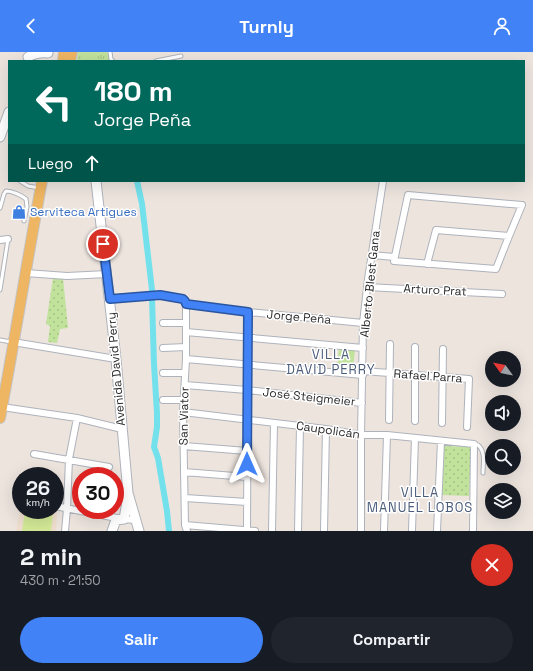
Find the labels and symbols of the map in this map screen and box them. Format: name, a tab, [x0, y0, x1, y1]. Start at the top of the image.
shop icon: Serviteca Artigues	[11, 204, 27, 220]
place label: Serviteca Artigues	[30, 204, 137, 220]
pin	[86, 227, 120, 261]
street label: Alberto Blest Gana	[356, 230, 384, 338]
street label: Arturo Prat	[403, 280, 467, 300]
street label: Jorge Peña	[266, 306, 332, 328]
street label: Avenida David Perry	[103, 312, 129, 426]
district label: VILLA DAVID PERRY	[286, 346, 376, 378]
north arrow	[485, 351, 521, 387]
street label: Rafael Parra	[393, 366, 463, 386]
street label: José Steigmeier	[262, 384, 357, 410]
street label: San Viator	[175, 386, 193, 445]
street label: Caupolicán	[295, 418, 361, 442]
position arrow	[226, 443, 268, 485]
speed limit sign: 30	[72, 467, 124, 519]
district label: VILLA MANUEL LOBOS	[367, 484, 473, 516]

